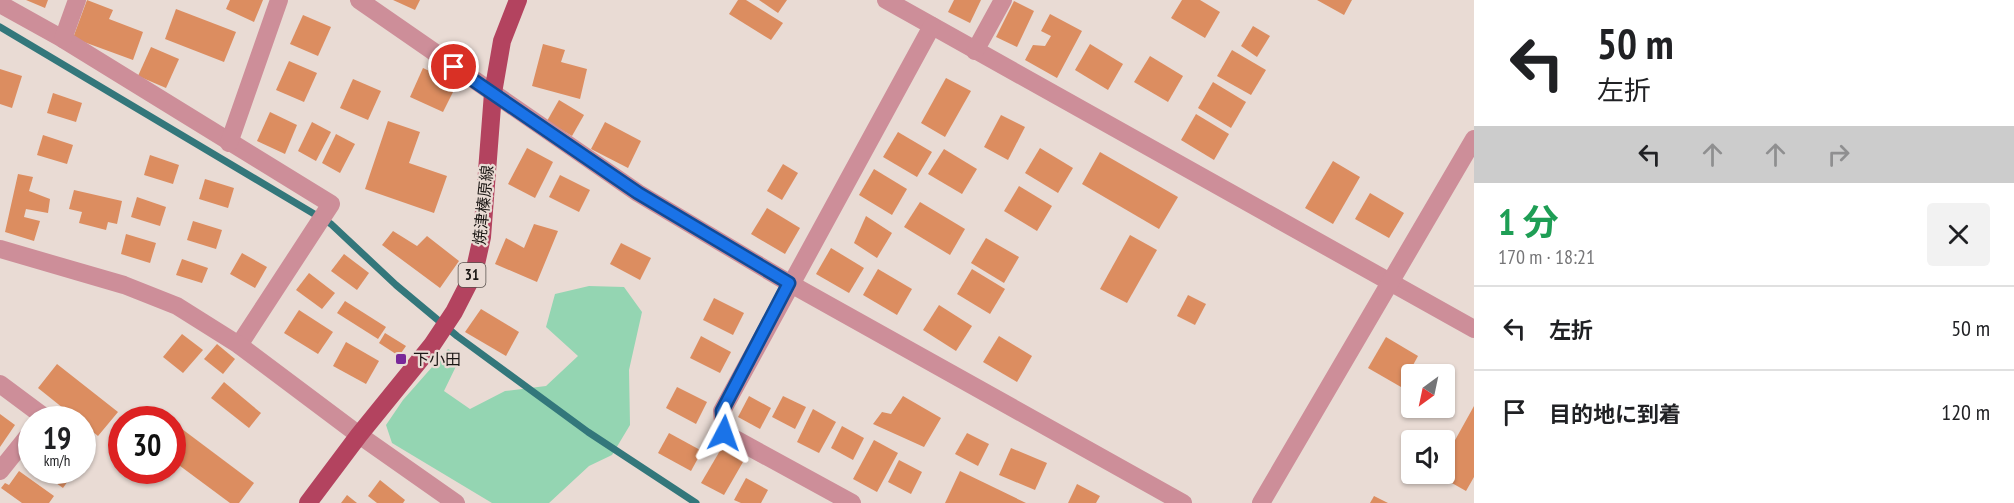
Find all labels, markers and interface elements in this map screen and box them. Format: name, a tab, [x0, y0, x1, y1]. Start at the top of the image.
text: 50 m	[1597, 16, 1674, 71]
icon: left	[1498, 24, 1576, 102]
pin	[428, 41, 479, 92]
icon: arrive	[437, 50, 470, 83]
text: 左折	[1597, 73, 1651, 107]
icon: left	[1633, 138, 1666, 171]
icon: ahead	[1696, 138, 1729, 171]
icon: ahead	[1759, 138, 1792, 171]
icon: right	[1822, 138, 1855, 171]
street label: 焼津榛原線	[469, 164, 497, 246]
text: 1 分	[1498, 198, 1559, 245]
button: close	[1927, 203, 1990, 266]
text: 170 m · 18:21	[1498, 244, 1595, 270]
road number: 31	[458, 263, 486, 287]
icon: left	[1498, 312, 1531, 345]
text: 50 m	[1951, 314, 1990, 342]
text: 左折	[1549, 316, 1593, 344]
place label: 下小田	[413, 349, 461, 369]
marker: 下小田	[394, 352, 408, 366]
north arrow	[1401, 364, 1455, 418]
map controls	[1401, 364, 1455, 484]
icon: arrive	[1498, 396, 1531, 429]
text: 120 m	[1941, 398, 1990, 426]
text: 目的地に到着	[1549, 400, 1681, 428]
position arrow	[692, 401, 756, 465]
speed limit sign: 30	[108, 406, 186, 484]
text: 19	[43, 418, 71, 457]
button: sound	[1401, 430, 1455, 484]
text: km/h	[44, 451, 70, 470]

